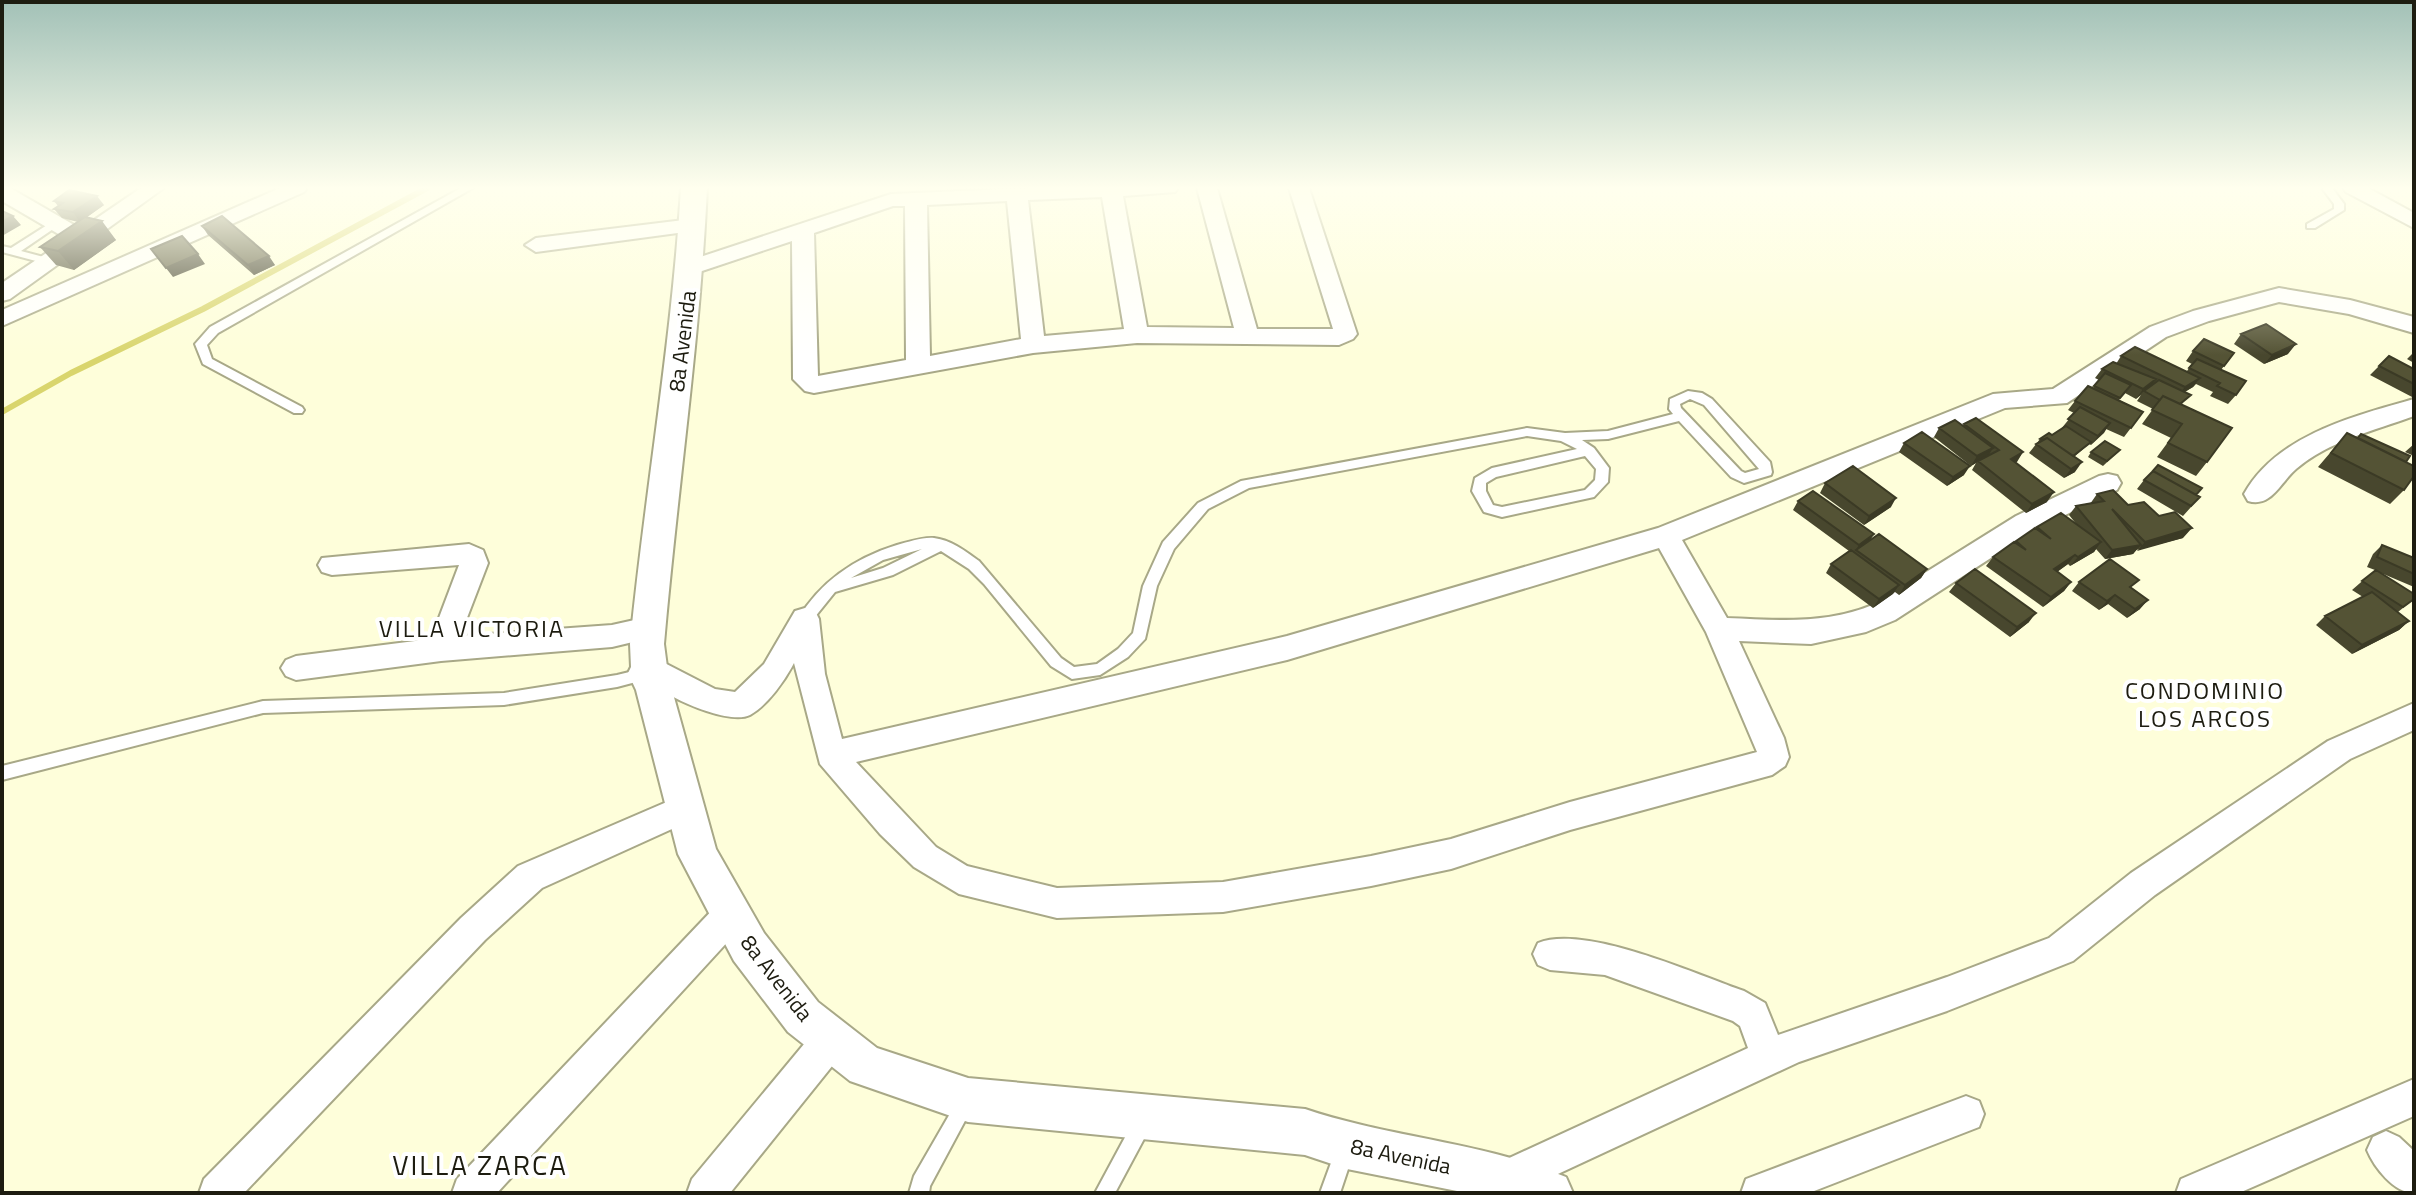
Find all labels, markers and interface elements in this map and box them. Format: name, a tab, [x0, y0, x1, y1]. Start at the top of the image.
street label: 8a Avenida	[659, 288, 705, 394]
district label: VILLA VICTORIA	[379, 610, 565, 646]
district label: CONDOMINIO LOS ARCOS	[2125, 672, 2285, 736]
street label: 8a Avenida	[732, 927, 822, 1029]
street label: 8a Avenida	[1348, 1129, 1454, 1183]
district label: VILLA ZARCA	[392, 1143, 568, 1186]

